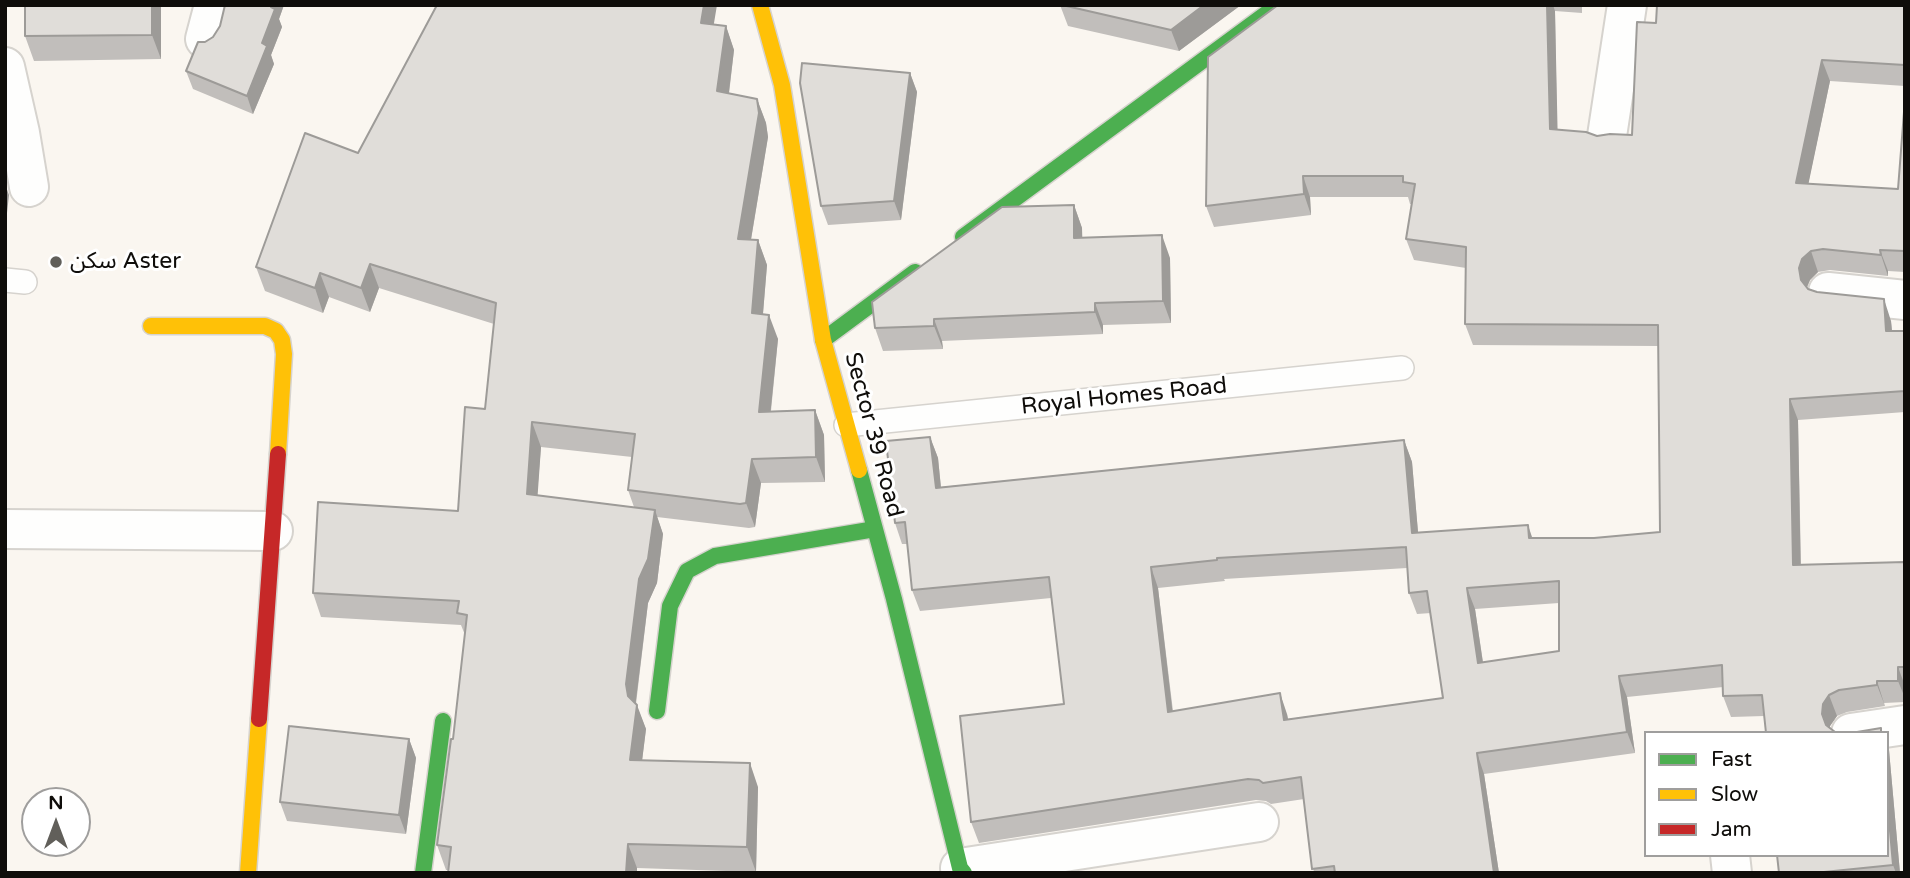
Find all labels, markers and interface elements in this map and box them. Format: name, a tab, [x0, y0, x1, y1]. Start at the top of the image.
place label: سكن Aster	[70, 248, 181, 276]
marker: سكن Aster	[48, 254, 64, 270]
street label: Sector 39 Road	[838, 350, 908, 520]
street label: Royal Homes Road	[1020, 372, 1228, 422]
legend	[1644, 731, 1889, 857]
text: Fast	[1711, 747, 1752, 772]
text: Slow	[1711, 782, 1758, 807]
north arrow	[21, 787, 91, 857]
text: N	[48, 792, 64, 814]
text: Jam	[1711, 817, 1752, 842]

